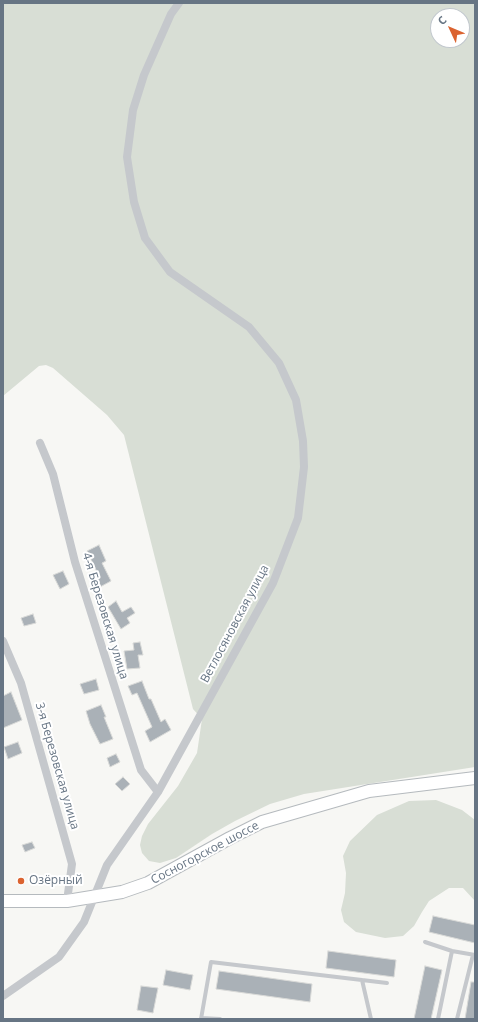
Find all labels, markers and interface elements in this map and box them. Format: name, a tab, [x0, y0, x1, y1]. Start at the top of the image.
north arrow	[430, 8, 470, 48]
text: С	[434, 12, 450, 28]
street label: 4-я Березовская улица	[79, 551, 131, 681]
street label: Ветлосяновская улица	[198, 563, 272, 685]
street label: 3-я Березовская улица	[32, 701, 82, 831]
street label: Сосногорское шоссе	[149, 818, 261, 888]
place label: Озёрный	[29, 874, 83, 888]
marker: Озёрный	[16, 876, 26, 886]

